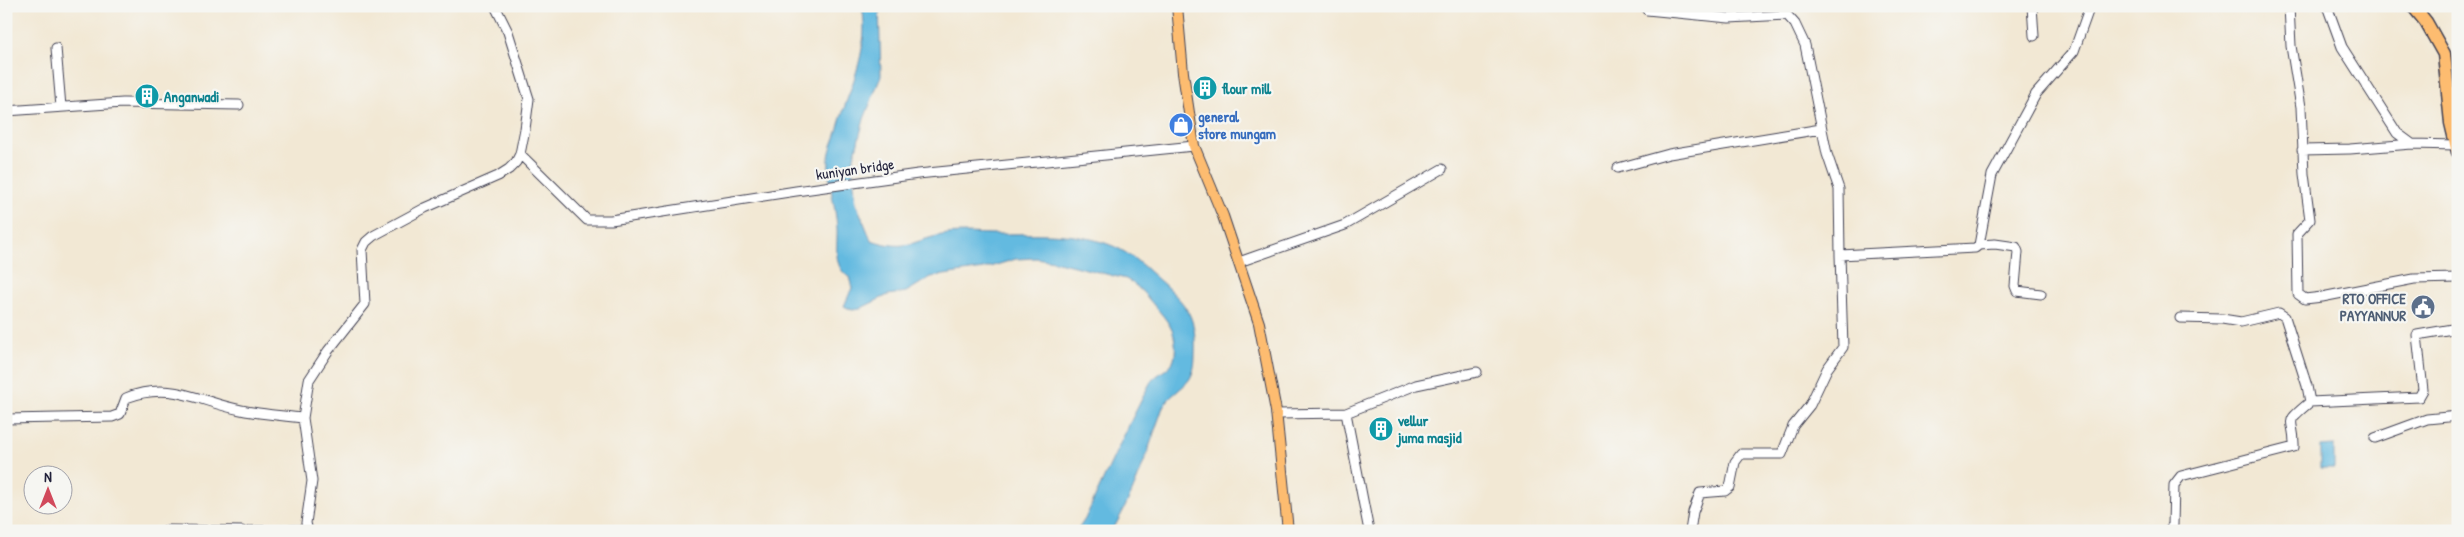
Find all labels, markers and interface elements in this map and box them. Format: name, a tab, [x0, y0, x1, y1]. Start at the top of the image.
building icon: flour mill	[1192, 75, 1218, 101]
place label: flour mill	[1221, 78, 1272, 99]
building icon: Anganwadi	[134, 83, 160, 109]
place label: Anganwadi	[164, 86, 219, 108]
place label: general store mungam	[1198, 106, 1276, 145]
shop icon: general store mungam	[1168, 112, 1194, 138]
street label: kuniyan bridge	[815, 153, 895, 185]
place label: RTO OFFICE PAYYANNUR	[2340, 288, 2406, 326]
public building icon: RTO OFFICE PAYYANNUR	[2410, 294, 2436, 320]
place label: vellur juma masjid	[1396, 410, 1462, 448]
building icon: vellur juma masjid	[1368, 416, 1394, 442]
north arrow	[22, 464, 72, 514]
text: N	[44, 467, 52, 486]

